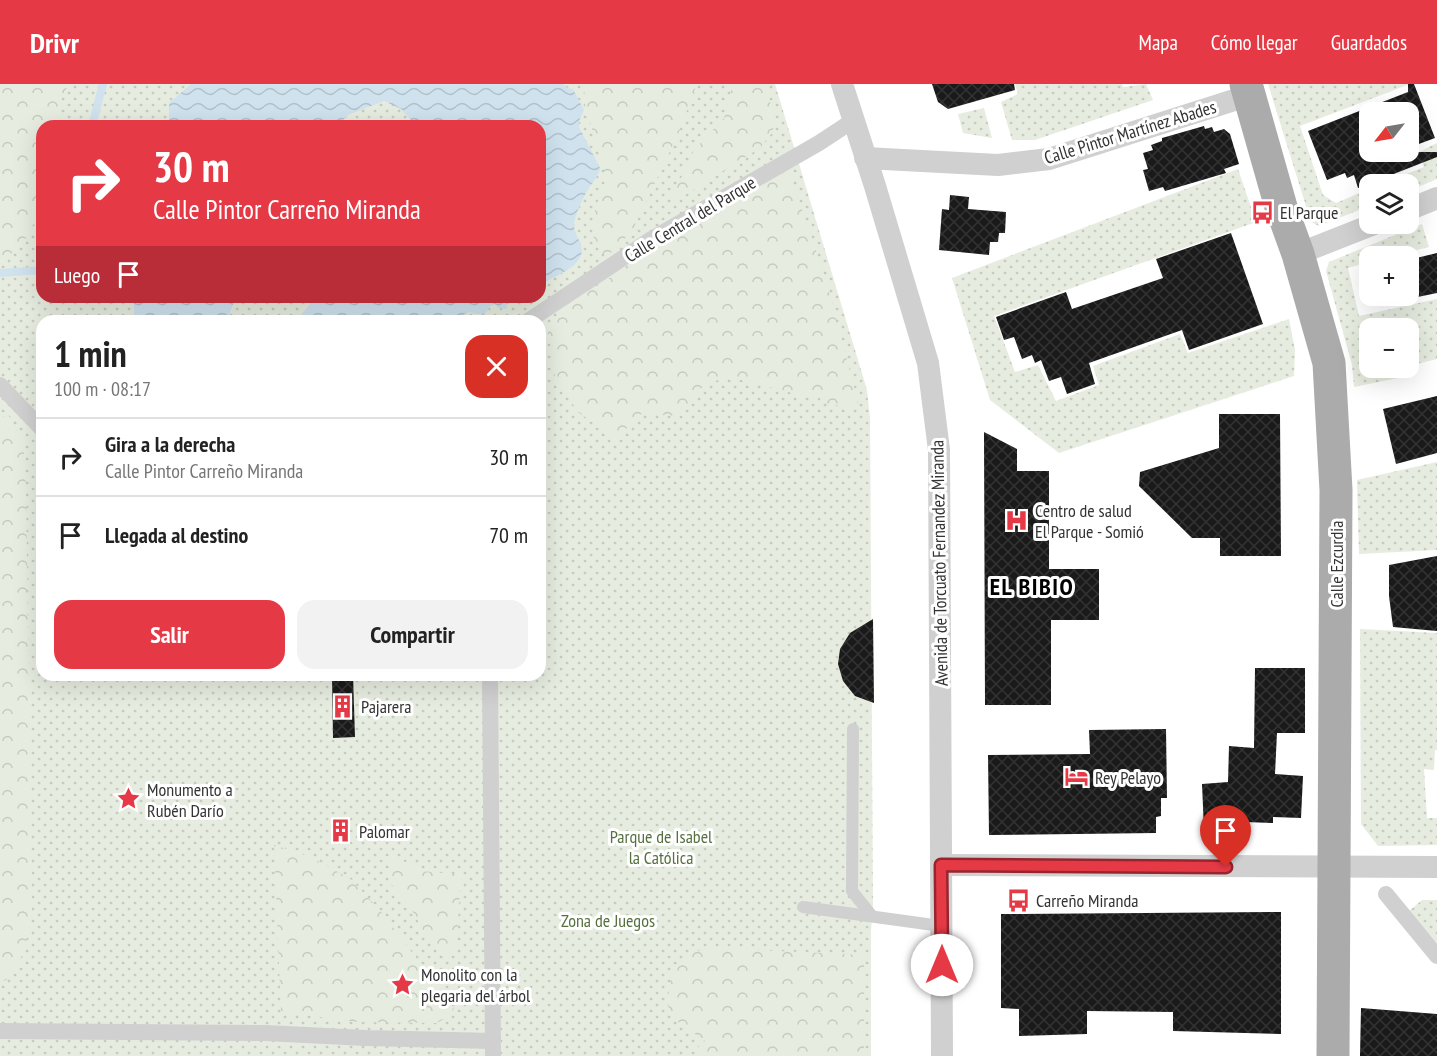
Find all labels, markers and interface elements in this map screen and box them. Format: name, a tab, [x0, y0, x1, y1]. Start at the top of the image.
text: Drivr	[30, 24, 79, 61]
text: Mapa	[1139, 29, 1178, 56]
text: Cómo llegar	[1211, 29, 1298, 56]
text: Guardados	[1331, 29, 1407, 56]
street label: Calle Pintor Martínez Abades	[1041, 95, 1219, 169]
north arrow	[1359, 102, 1419, 162]
map controls	[1359, 102, 1419, 378]
text: 30 m	[153, 139, 230, 194]
icon: right	[54, 144, 132, 222]
street label: Calle Central del Parque	[620, 171, 760, 267]
button: layers	[1359, 174, 1419, 234]
text: Calle Pintor Carreño Miranda	[153, 192, 421, 226]
bus stop icon: El Parque	[1249, 199, 1275, 225]
place label: El Parque	[1280, 201, 1339, 224]
button: +	[1359, 246, 1419, 306]
icon: arrive	[112, 258, 145, 291]
text: Luego	[54, 261, 100, 289]
button: −	[1359, 318, 1419, 378]
text: 1 min	[54, 330, 127, 377]
button: close	[465, 335, 528, 398]
text: 100 m · 08:17	[54, 376, 151, 402]
text: Gira a la derecha	[105, 430, 235, 458]
street label: Avenida de Torcuato Fernandez Miranda	[925, 440, 953, 686]
icon: right	[54, 441, 87, 474]
text: 30 m	[489, 443, 528, 471]
text: Calle Pintor Carreño Miranda	[105, 458, 303, 484]
place label: Centro de salud El Parque - Somió	[1035, 499, 1144, 543]
hospital icon: Centro de salud El Parque - Somió	[1004, 507, 1030, 533]
icon: arrive	[54, 519, 87, 552]
text: Llegada al destino	[105, 521, 248, 549]
text: 70 m	[489, 521, 528, 549]
street label: Calle Ezcurdia	[1325, 521, 1348, 607]
district label: EL BIBIO	[990, 571, 1074, 602]
button: Salir	[54, 600, 285, 669]
button: Compartir	[297, 600, 528, 669]
building icon: Pajarera	[330, 693, 356, 719]
place label: Pajarera	[361, 695, 411, 718]
hotel icon: Rey Pelayo	[1064, 764, 1090, 790]
place label: Rey Pelayo	[1095, 766, 1161, 789]
place label: Monumento a Rubén Darío	[147, 778, 233, 822]
place icon: Monumento a Rubén Darío	[116, 786, 142, 812]
pin	[1200, 805, 1251, 867]
icon: arrive	[1209, 814, 1242, 847]
building icon: Palomar	[328, 818, 354, 844]
place label: Palomar	[359, 820, 410, 843]
park label: Parque de Isabel la Católica	[610, 825, 713, 869]
bus stop icon: Carreño Miranda	[1005, 887, 1031, 913]
place label: Carreño Miranda	[1036, 889, 1138, 912]
park label: Zona de Juegos	[561, 909, 655, 932]
position arrow	[910, 933, 974, 997]
place label: Monolito con la plegaria del árbol	[421, 963, 531, 1007]
place icon: Monolito con la plegaria del árbol	[390, 971, 416, 997]

